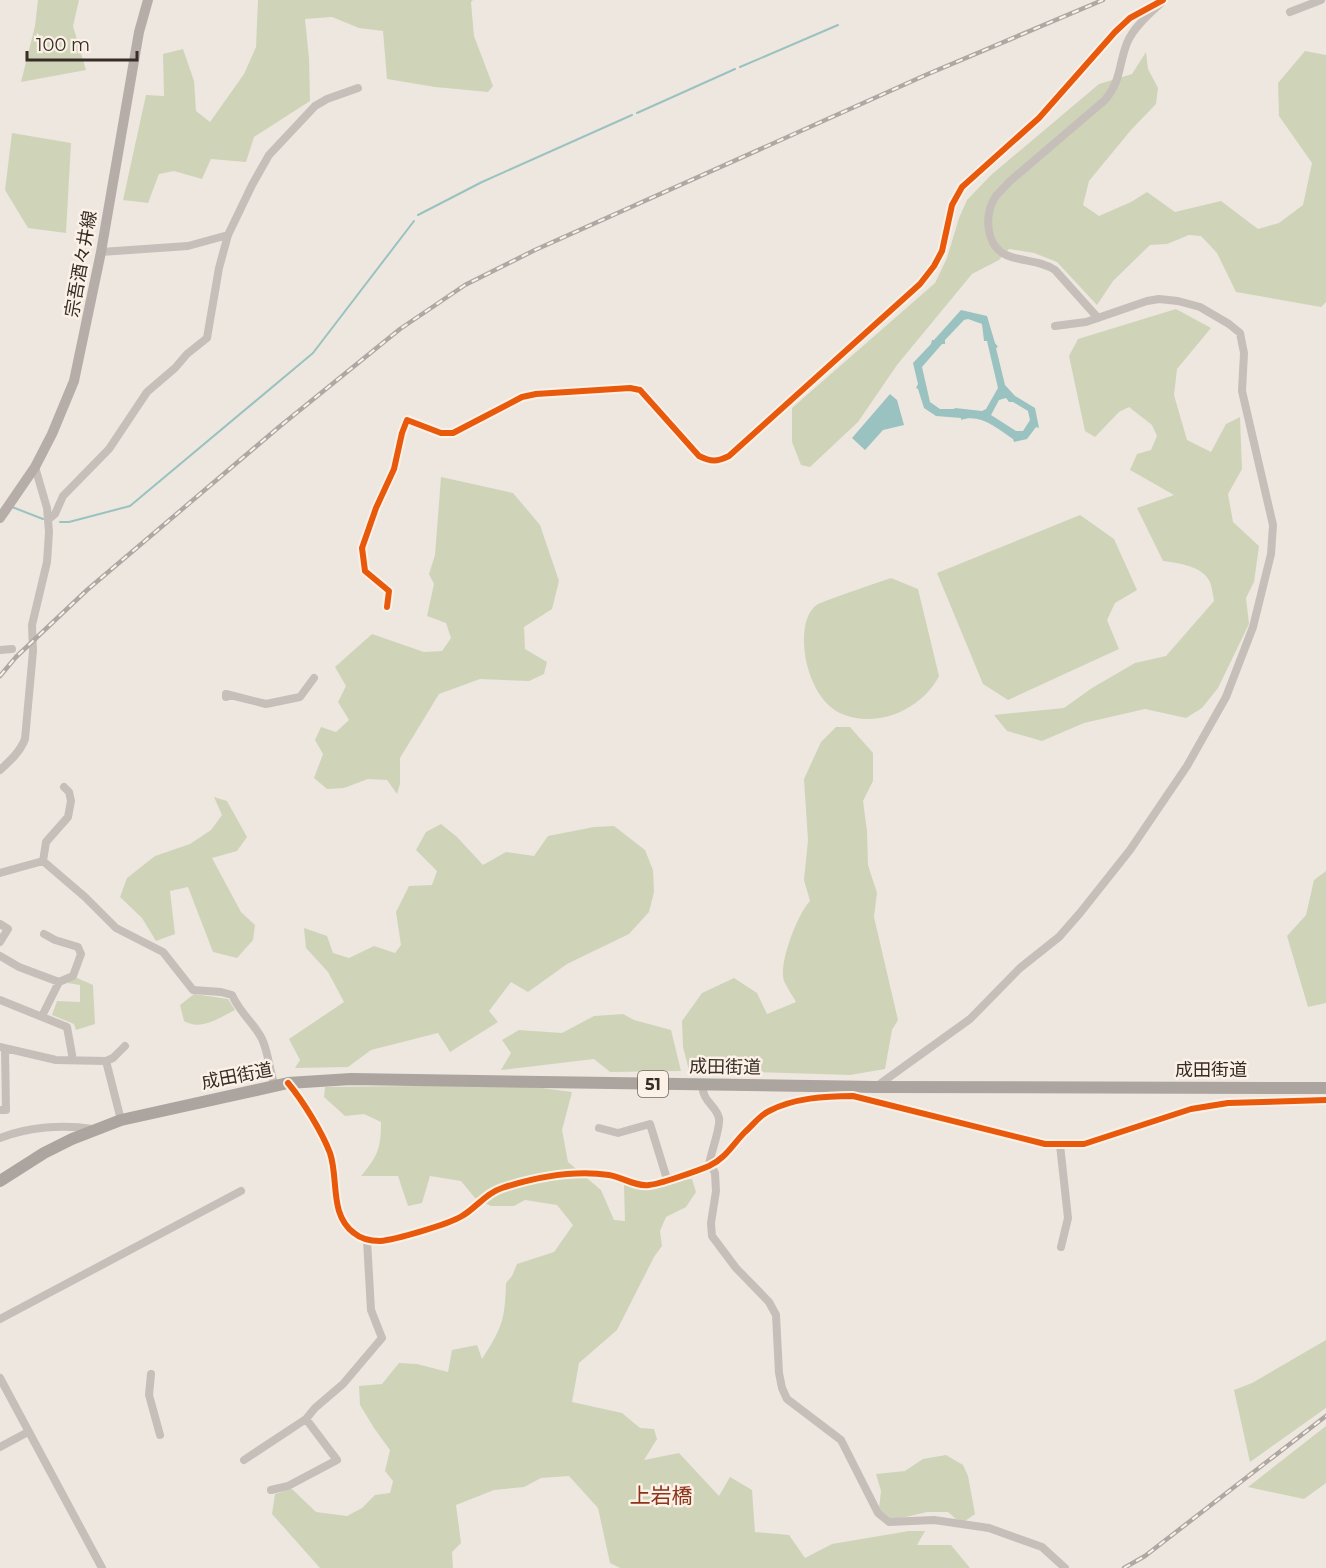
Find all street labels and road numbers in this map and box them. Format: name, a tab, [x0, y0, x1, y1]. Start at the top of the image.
street label: 宗吾酒々井線	[61, 209, 101, 319]
street label: 成田街道	[689, 1055, 761, 1079]
street label: 成田街道	[200, 1058, 274, 1094]
street label: 成田街道	[1175, 1059, 1247, 1081]
road number: 51	[638, 1071, 668, 1097]

